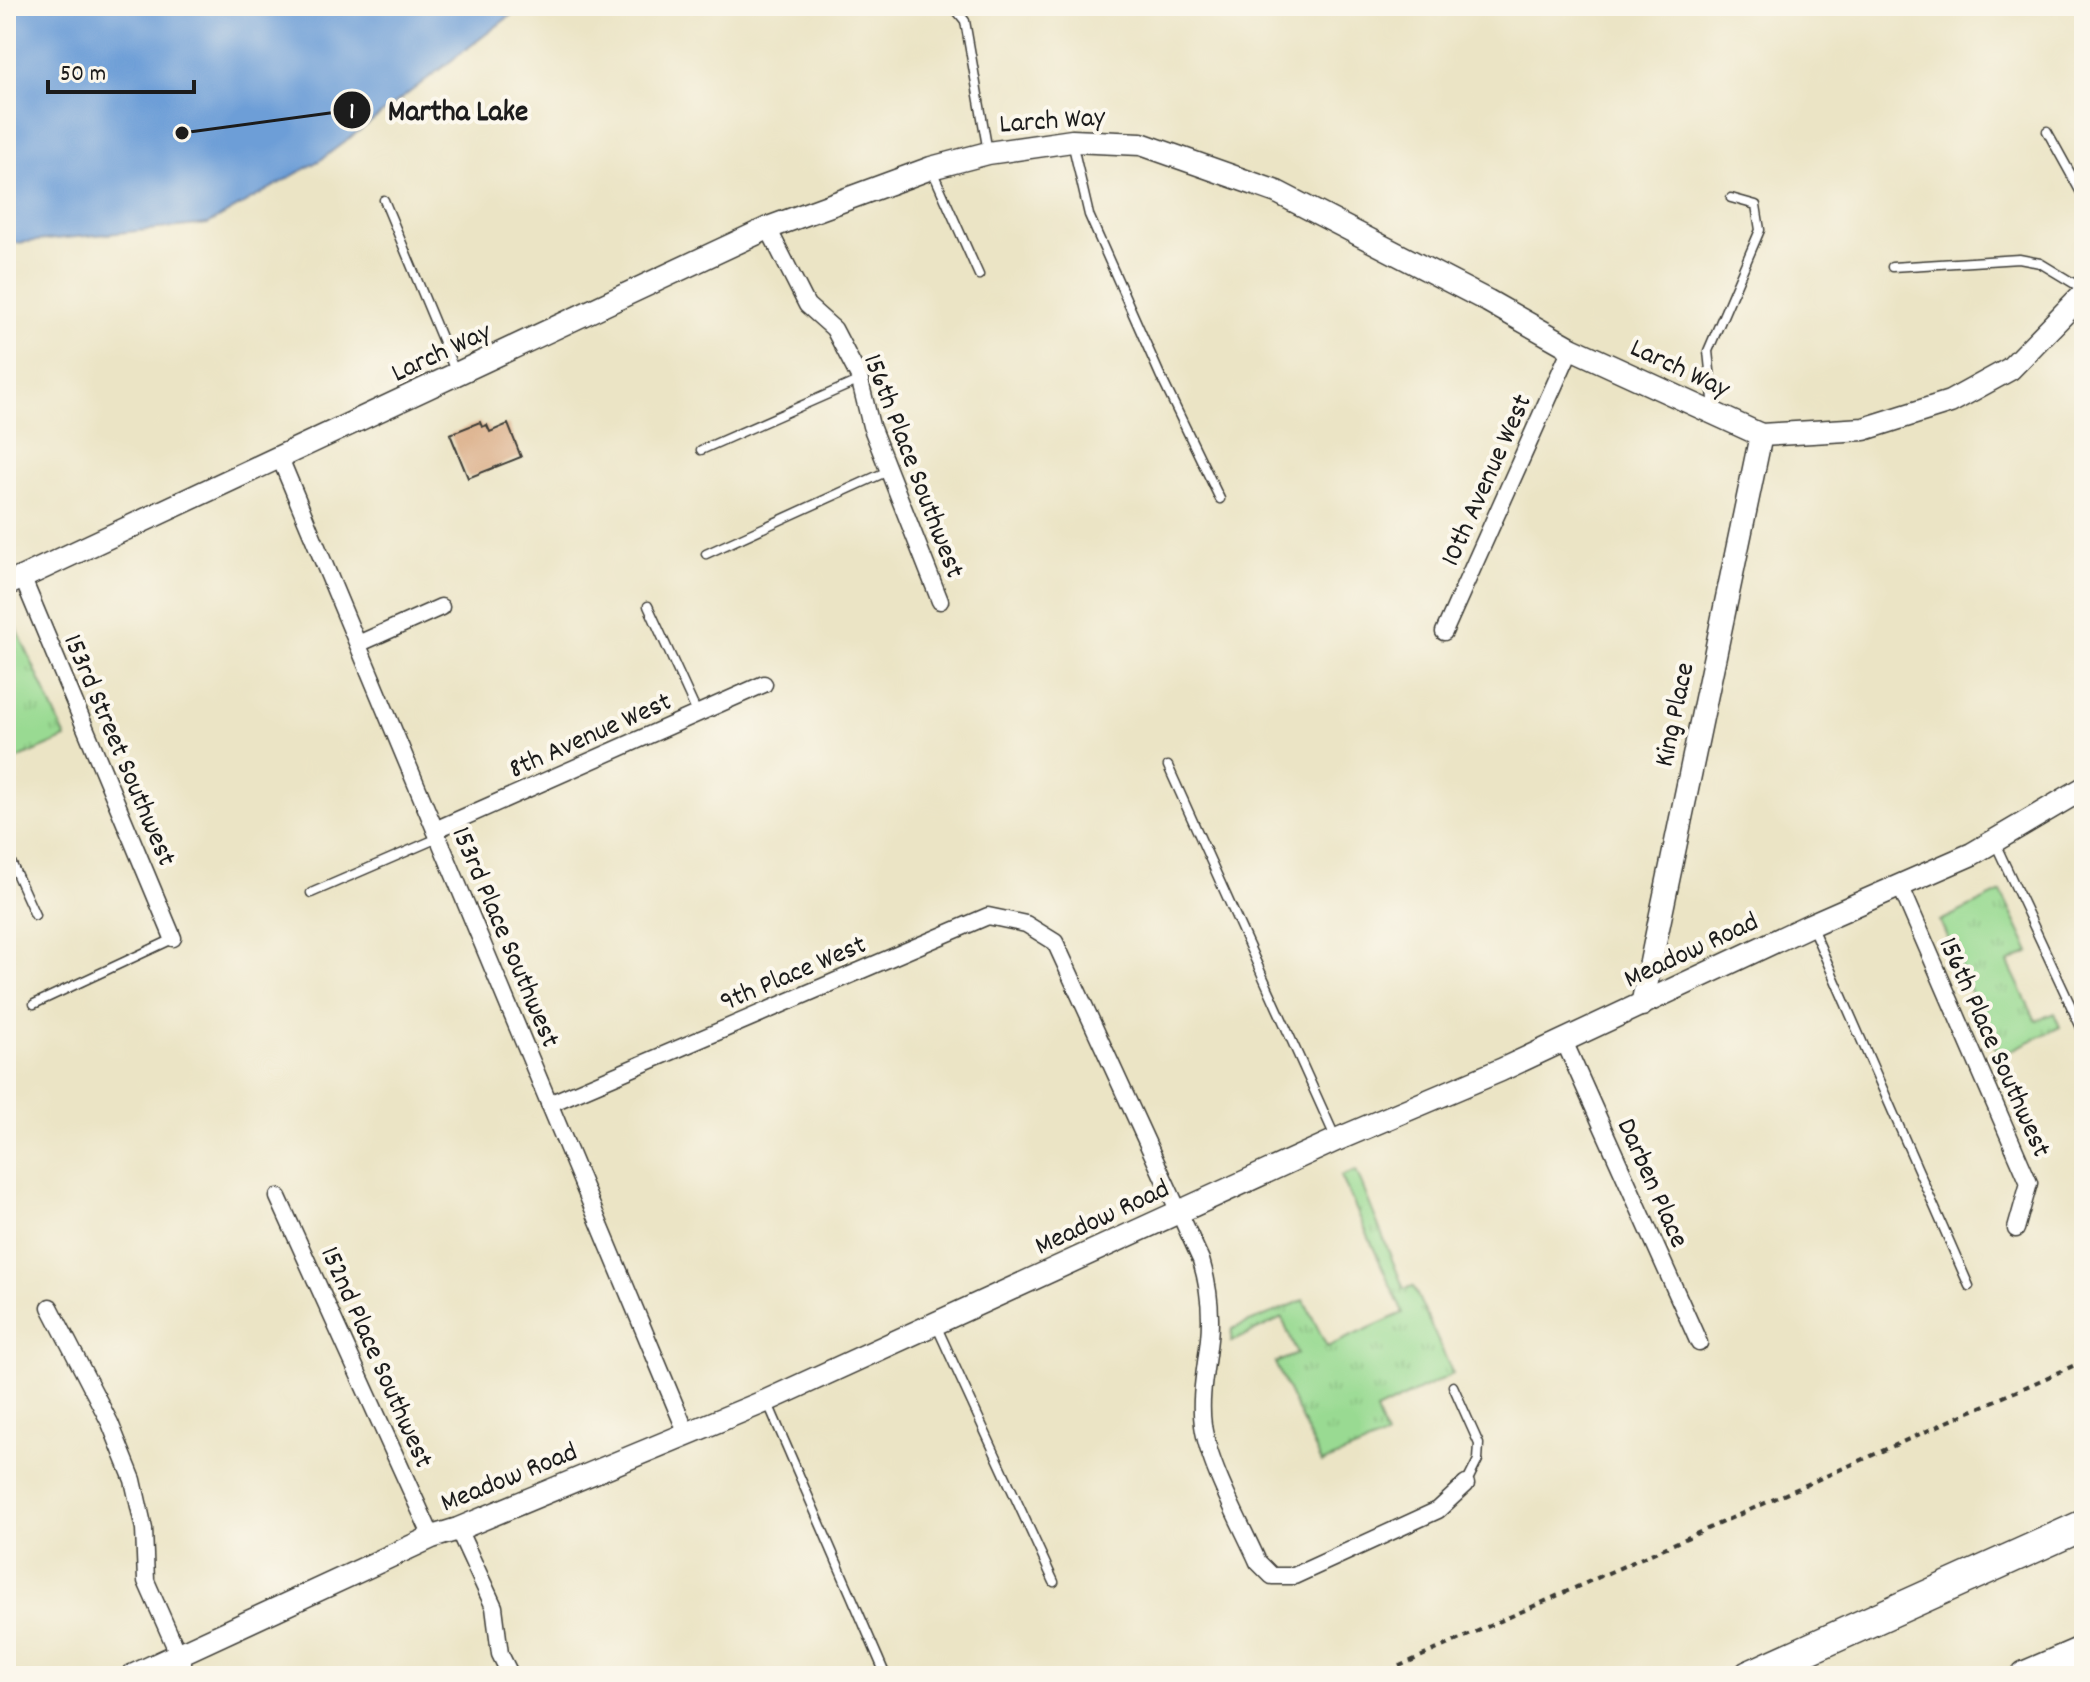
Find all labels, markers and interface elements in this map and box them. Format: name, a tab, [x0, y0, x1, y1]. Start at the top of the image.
scale bar	[48, 44, 194, 94]
text: 50 m	[60, 58, 106, 92]
callout: Martha Lake	[332, 83, 544, 137]
text: Martha Lake	[388, 93, 528, 136]
text: 1	[349, 96, 355, 130]
street label: Larch Way	[998, 99, 1107, 147]
street label: Larch Way	[386, 314, 499, 395]
street label: Larch Way	[1622, 330, 1736, 411]
street label: 156th Place Southwest	[850, 349, 973, 585]
street label: 10th Avenue West	[1433, 389, 1544, 573]
street label: 153rd Street Southwest	[50, 629, 184, 873]
street label: King Place	[1646, 659, 1707, 771]
street label: 8th Avenue West	[503, 684, 679, 791]
street label: 153rd Place Southwest	[439, 821, 568, 1055]
street label: Meadow Road	[1618, 904, 1766, 1001]
street label: 9th Place West	[715, 927, 873, 1024]
street label: 156th Place Southwest	[1926, 931, 2059, 1165]
street label: Darben Place	[1604, 1113, 1697, 1255]
street label: Meadow Road	[1029, 1171, 1177, 1268]
street label: 152nd Place Southwest	[308, 1241, 441, 1475]
street label: Meadow Road	[436, 1434, 584, 1525]

